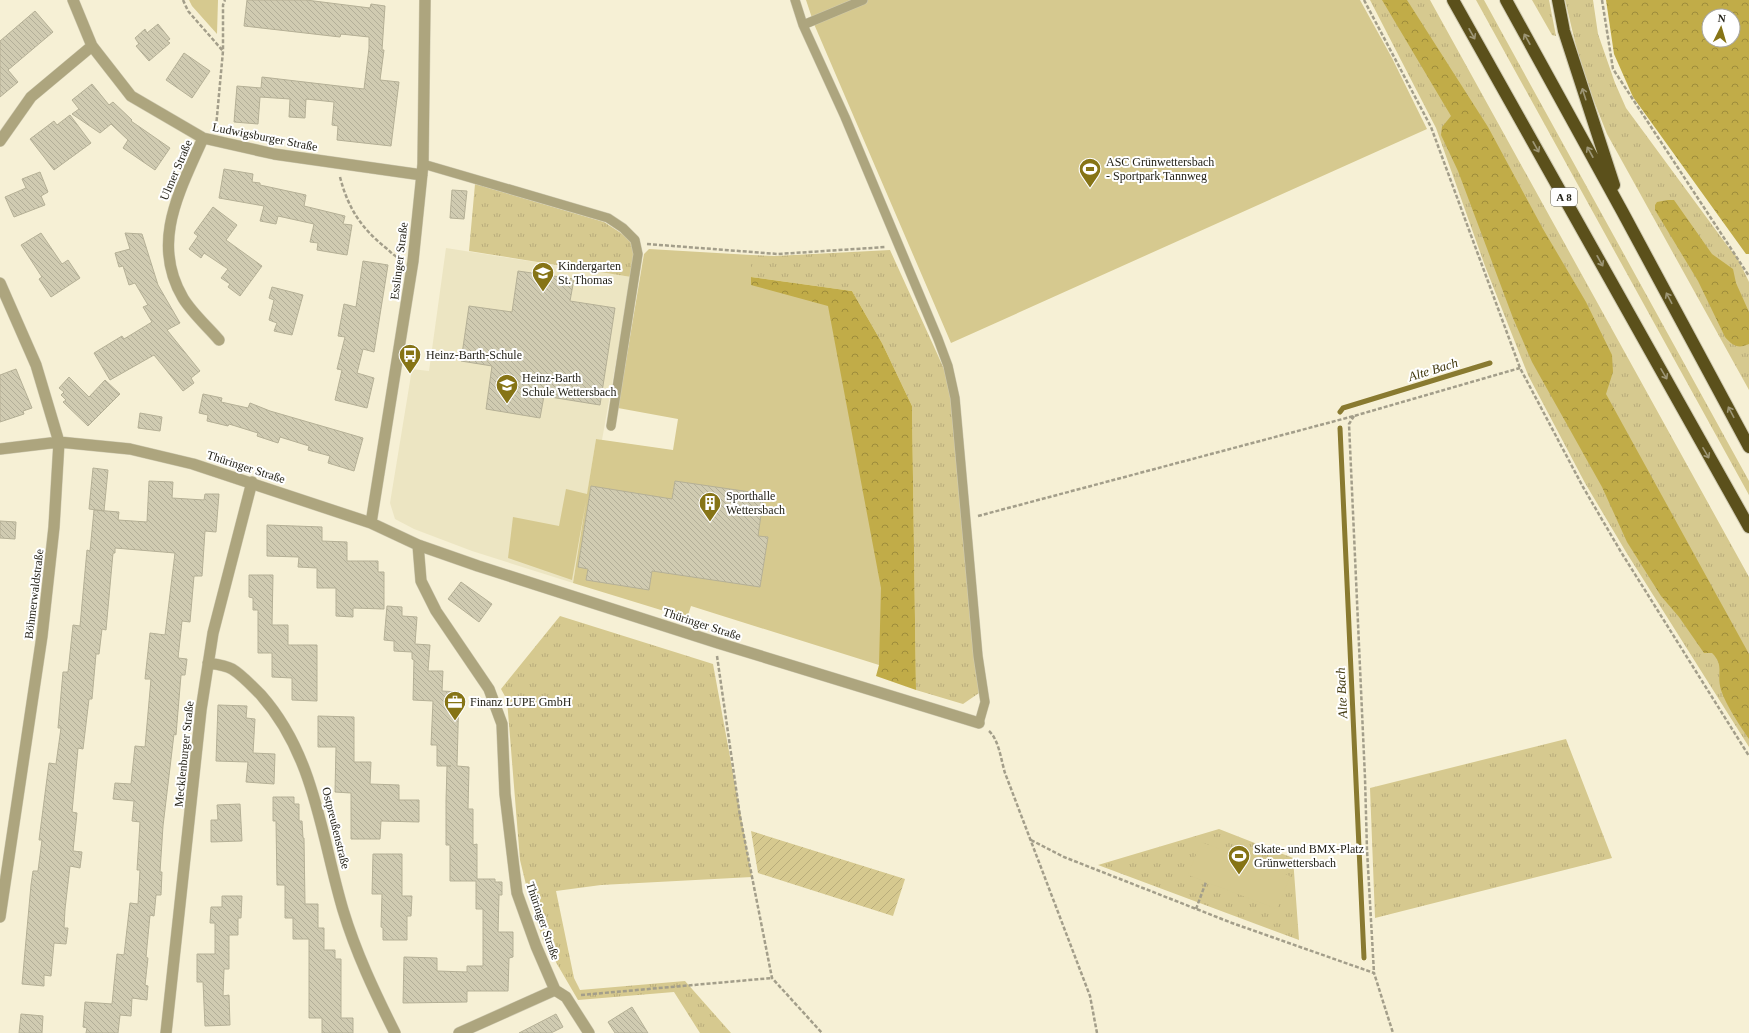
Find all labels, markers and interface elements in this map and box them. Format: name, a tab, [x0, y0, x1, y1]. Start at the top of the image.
north arrow	[1701, 8, 1741, 48]
text: N	[1717, 12, 1726, 24]
one-way arrow	[1469, 28, 1477, 40]
one-way arrow	[1523, 33, 1530, 45]
one-way arrow	[1580, 88, 1587, 101]
street label: Ludwigsburger Straße	[211, 120, 319, 154]
street label: Ulmer Straße	[157, 138, 195, 202]
one-way arrow	[1533, 141, 1540, 153]
one-way arrow	[1585, 147, 1593, 159]
place label: ASC Grünwettersbach - Sportpark Tannweg	[1106, 155, 1214, 183]
sports icon: ASC Grünwettersbach - Sportpark Tannweg	[1077, 156, 1103, 189]
road number: A 8	[1551, 188, 1577, 206]
street label: Esslinger Straße	[387, 221, 411, 301]
one-way arrow	[1596, 254, 1604, 266]
place label: Kindergarten St. Thomas	[558, 259, 621, 287]
school or university icon: Kindergarten St. Thomas	[530, 260, 556, 293]
one-way arrow	[1665, 292, 1672, 304]
bus stop icon: Heinz-Barth-Schule	[397, 342, 423, 375]
place label: Heinz-Barth-Schule	[426, 348, 522, 362]
water label: Alte Bach	[1406, 355, 1460, 384]
one-way arrow	[1660, 367, 1668, 379]
place label: Heinz-Barth Schule Wettersbach	[522, 371, 616, 399]
school or university icon: Heinz-Barth Schule Wettersbach	[494, 372, 520, 405]
one-way arrow	[1726, 406, 1734, 418]
one-way arrow	[1703, 446, 1711, 458]
street label: Thüringer Straße	[205, 448, 287, 486]
place label: Sporthalle Wettersbach	[726, 489, 785, 517]
building icon: Sporthalle Wettersbach	[697, 490, 723, 523]
street label: Böhmerwaldstraße	[22, 548, 46, 640]
street label: Thüringer Straße	[661, 605, 743, 643]
water label: Alte Bach	[1333, 667, 1350, 720]
office icon: Finanz LUPE GmbH	[442, 689, 468, 722]
place label: Finanz LUPE GmbH	[470, 695, 572, 709]
street label: Mecklenburger Straße	[171, 700, 197, 808]
street label: Ostpreußenstraße	[319, 786, 353, 870]
place label: Skate- und BMX-Platz Grünwettersbach	[1254, 842, 1364, 870]
sports icon: Skate- und BMX-Platz Grünwettersbach	[1226, 843, 1252, 876]
street label: Thüringer Straße	[523, 880, 563, 962]

